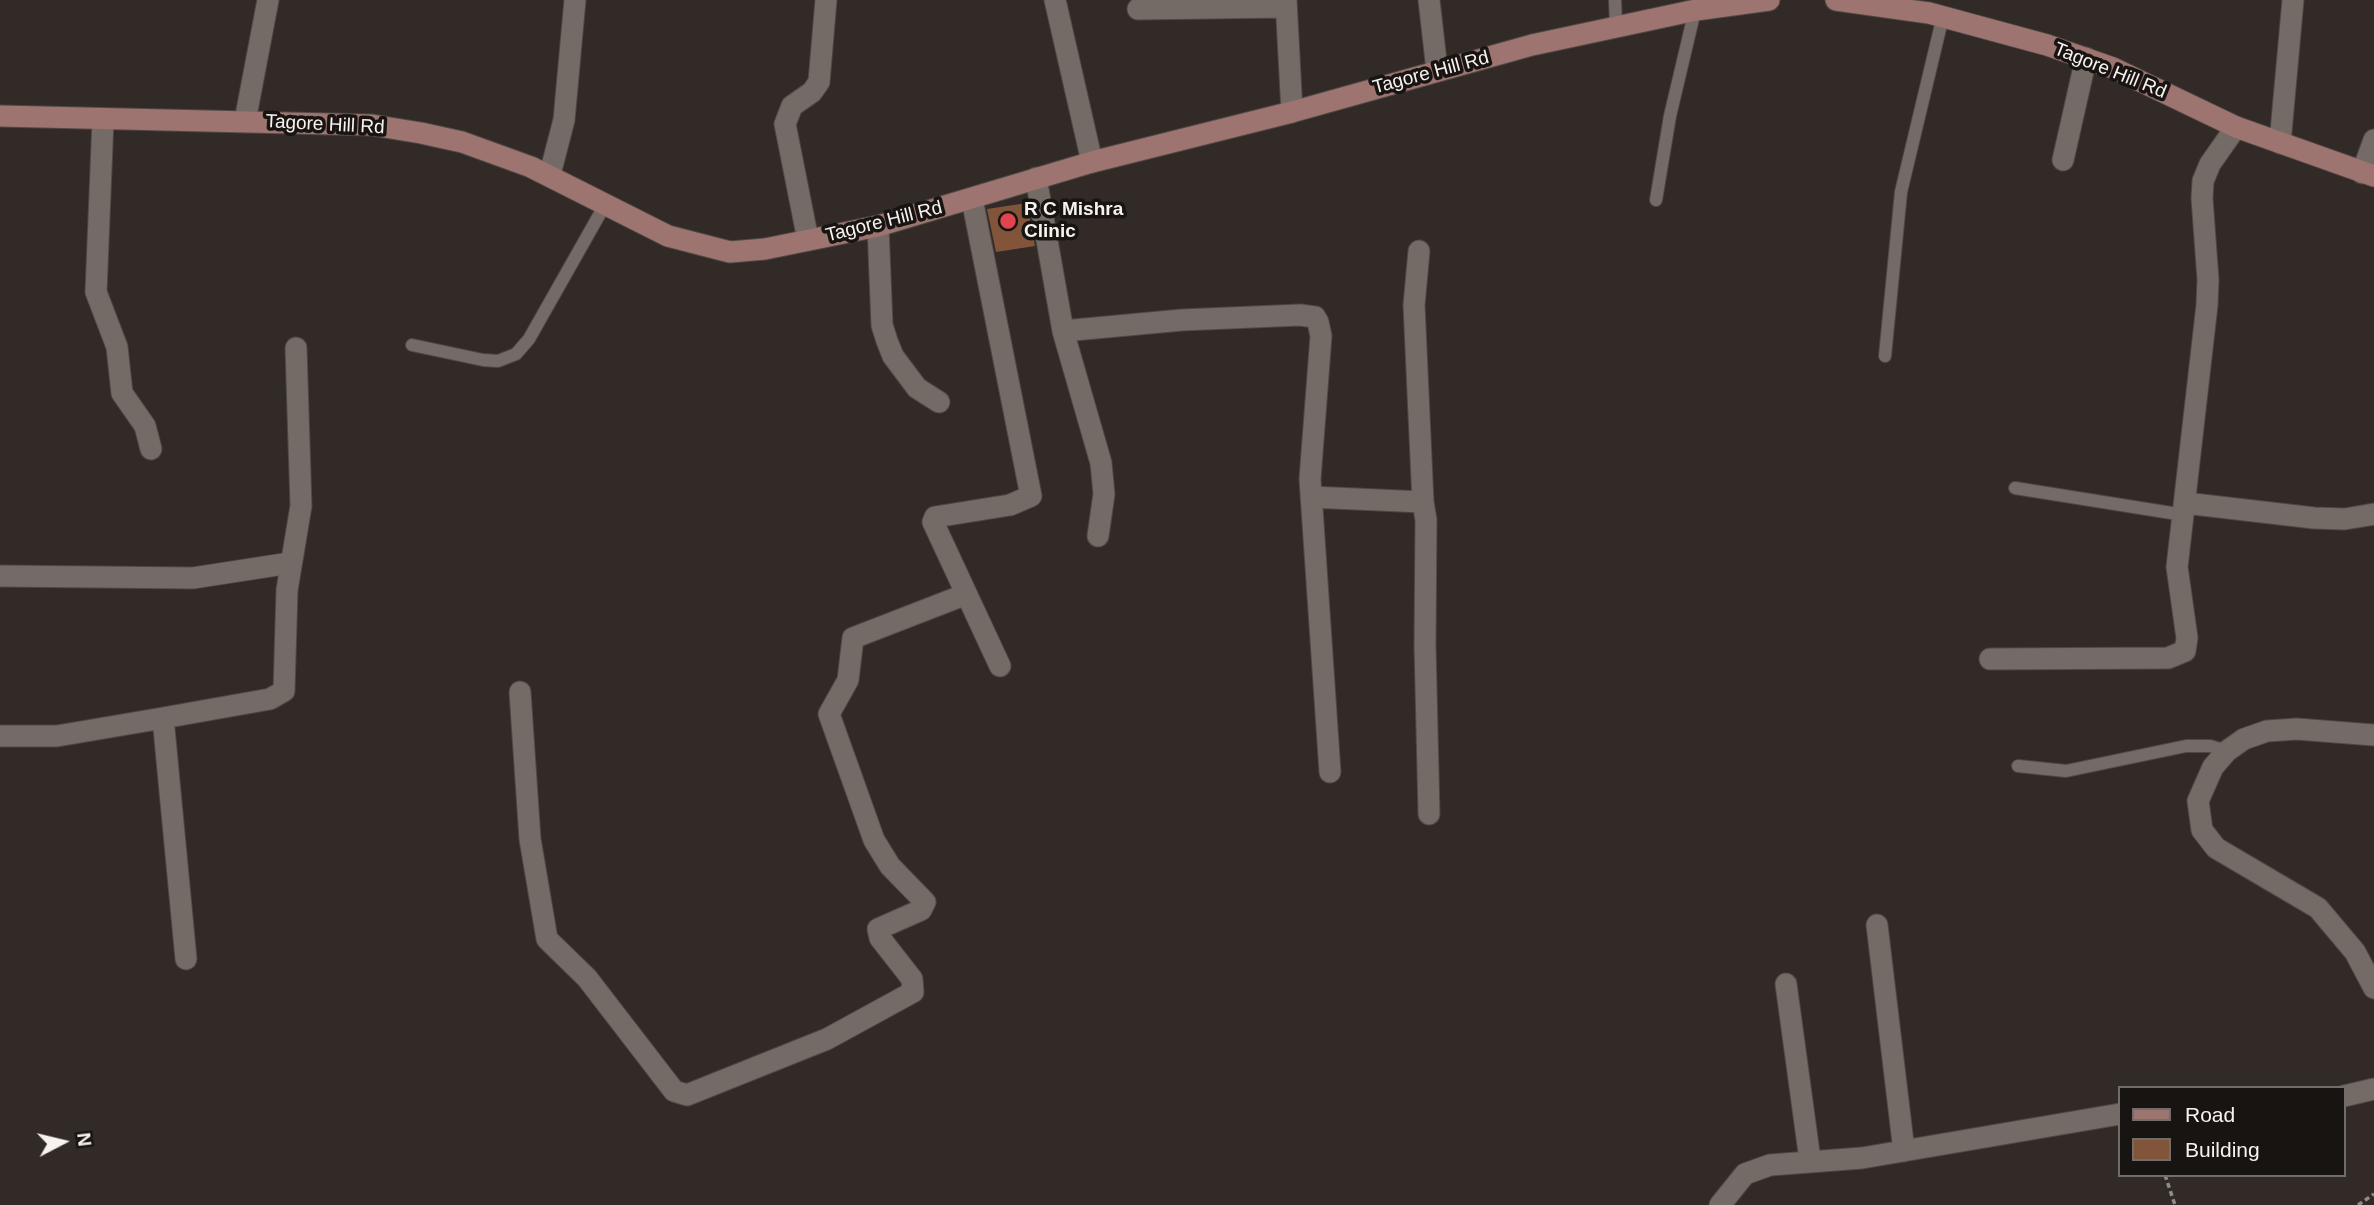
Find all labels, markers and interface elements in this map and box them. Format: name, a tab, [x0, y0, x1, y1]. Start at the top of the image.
street label: Tagore Hill Rd	[2050, 38, 2170, 104]
street label: Tagore Hill Rd	[1370, 47, 1492, 99]
street label: Tagore Hill Rd	[265, 110, 385, 140]
street label: Tagore Hill Rd	[823, 197, 945, 247]
place label: R C Mishra Clinic	[1024, 199, 1123, 243]
marker: R C Mishra Clinic	[998, 211, 1018, 231]
legend	[2118, 1086, 2346, 1177]
text: Road	[2185, 1103, 2235, 1126]
north arrow	[28, 1107, 98, 1177]
text: N	[73, 1131, 96, 1147]
text: Building	[2185, 1138, 2260, 1161]

